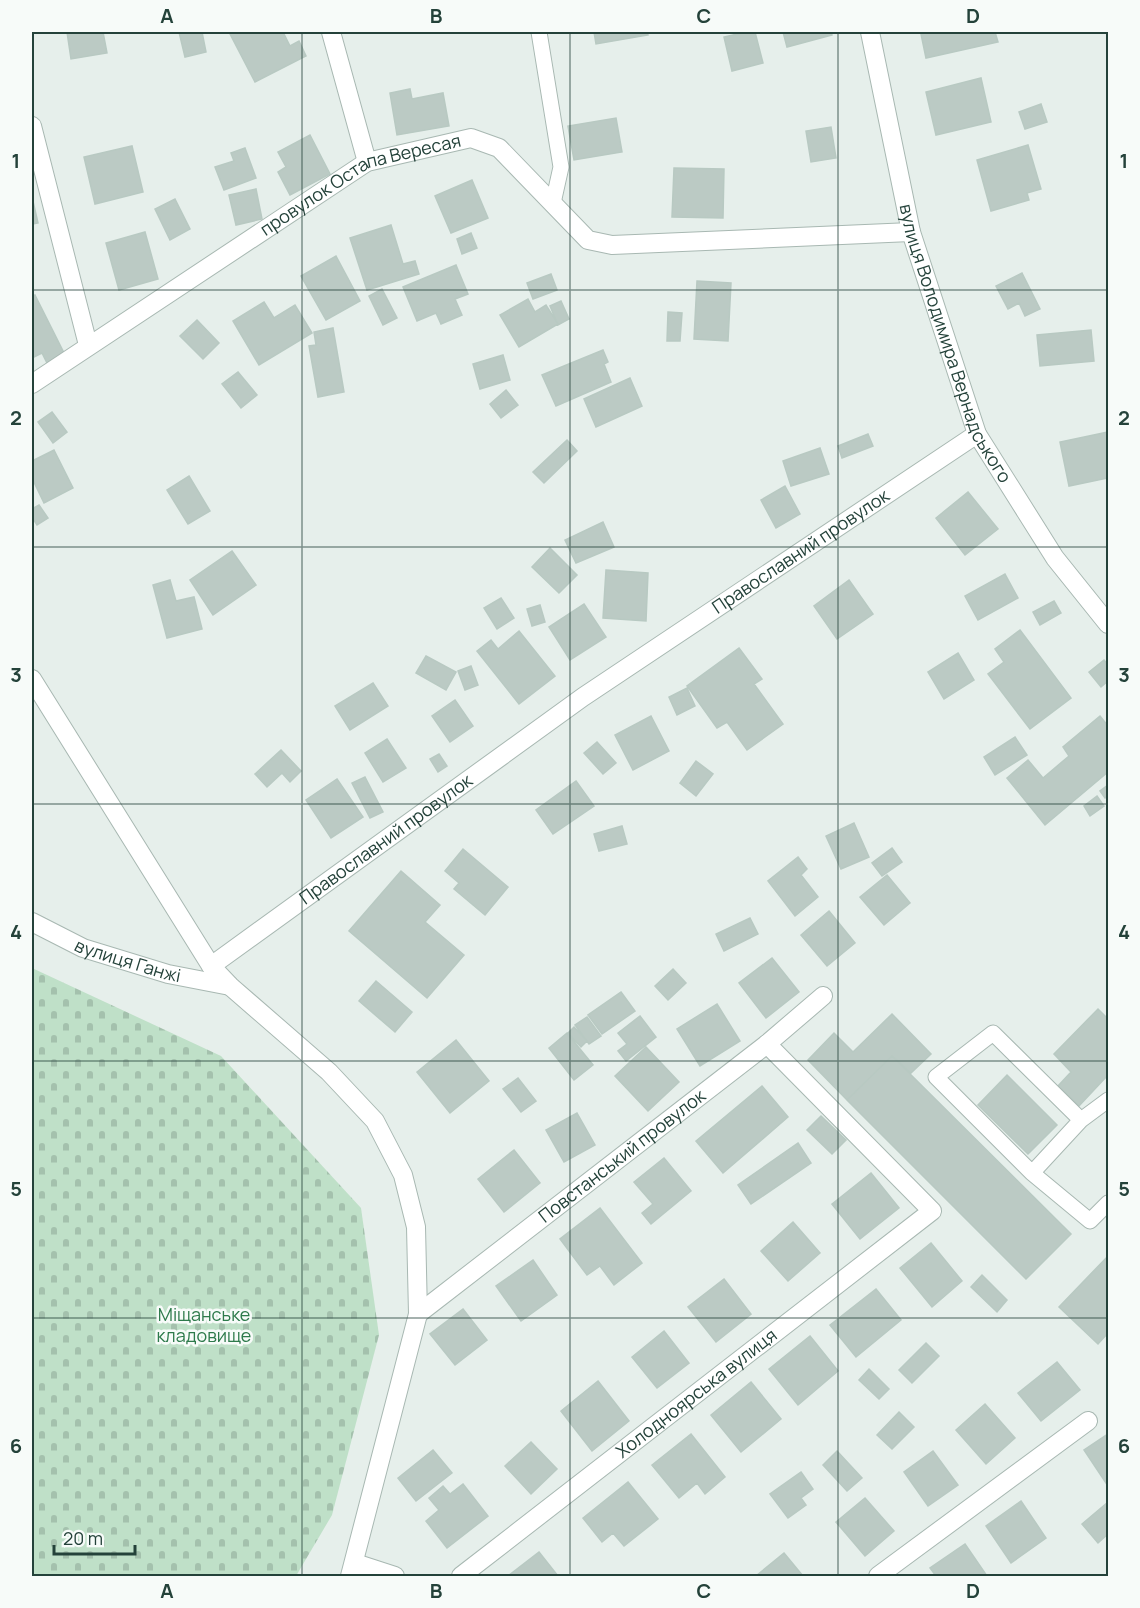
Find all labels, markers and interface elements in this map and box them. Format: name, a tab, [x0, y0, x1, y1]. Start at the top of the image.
text: A	[160, 2, 174, 29]
text: B	[430, 2, 443, 29]
text: C	[697, 2, 711, 29]
text: D	[966, 2, 980, 29]
street label: провулок Остапа Вересая	[255, 128, 463, 241]
text: 1	[12, 147, 20, 174]
text: 1	[1120, 147, 1128, 174]
street label: вулиця Володимира Вернадського	[895, 202, 1018, 487]
text: 2	[10, 404, 22, 431]
text: 2	[1118, 404, 1130, 431]
street label: Православний провулок	[707, 482, 894, 619]
text: 3	[10, 661, 22, 688]
text: 3	[1118, 661, 1130, 688]
street label: Православний провулок	[294, 767, 478, 909]
text: 4	[10, 918, 22, 945]
text: 4	[1118, 918, 1130, 945]
street label: вулиця Ганжі	[71, 933, 183, 987]
street label: Повстанський провулок	[533, 1083, 711, 1227]
text: 5	[10, 1175, 22, 1202]
text: 5	[1118, 1175, 1130, 1202]
park label: Міщанське кладовище	[157, 1302, 251, 1347]
street label: Холодноярська вулиця	[611, 1323, 781, 1463]
text: 6	[10, 1432, 22, 1459]
text: 6	[1118, 1432, 1130, 1459]
scale bar	[54, 1518, 135, 1556]
text: 20 m	[63, 1526, 103, 1550]
text: A	[160, 1577, 174, 1604]
text: B	[430, 1577, 443, 1604]
text: C	[697, 1577, 711, 1604]
text: D	[966, 1577, 980, 1604]

